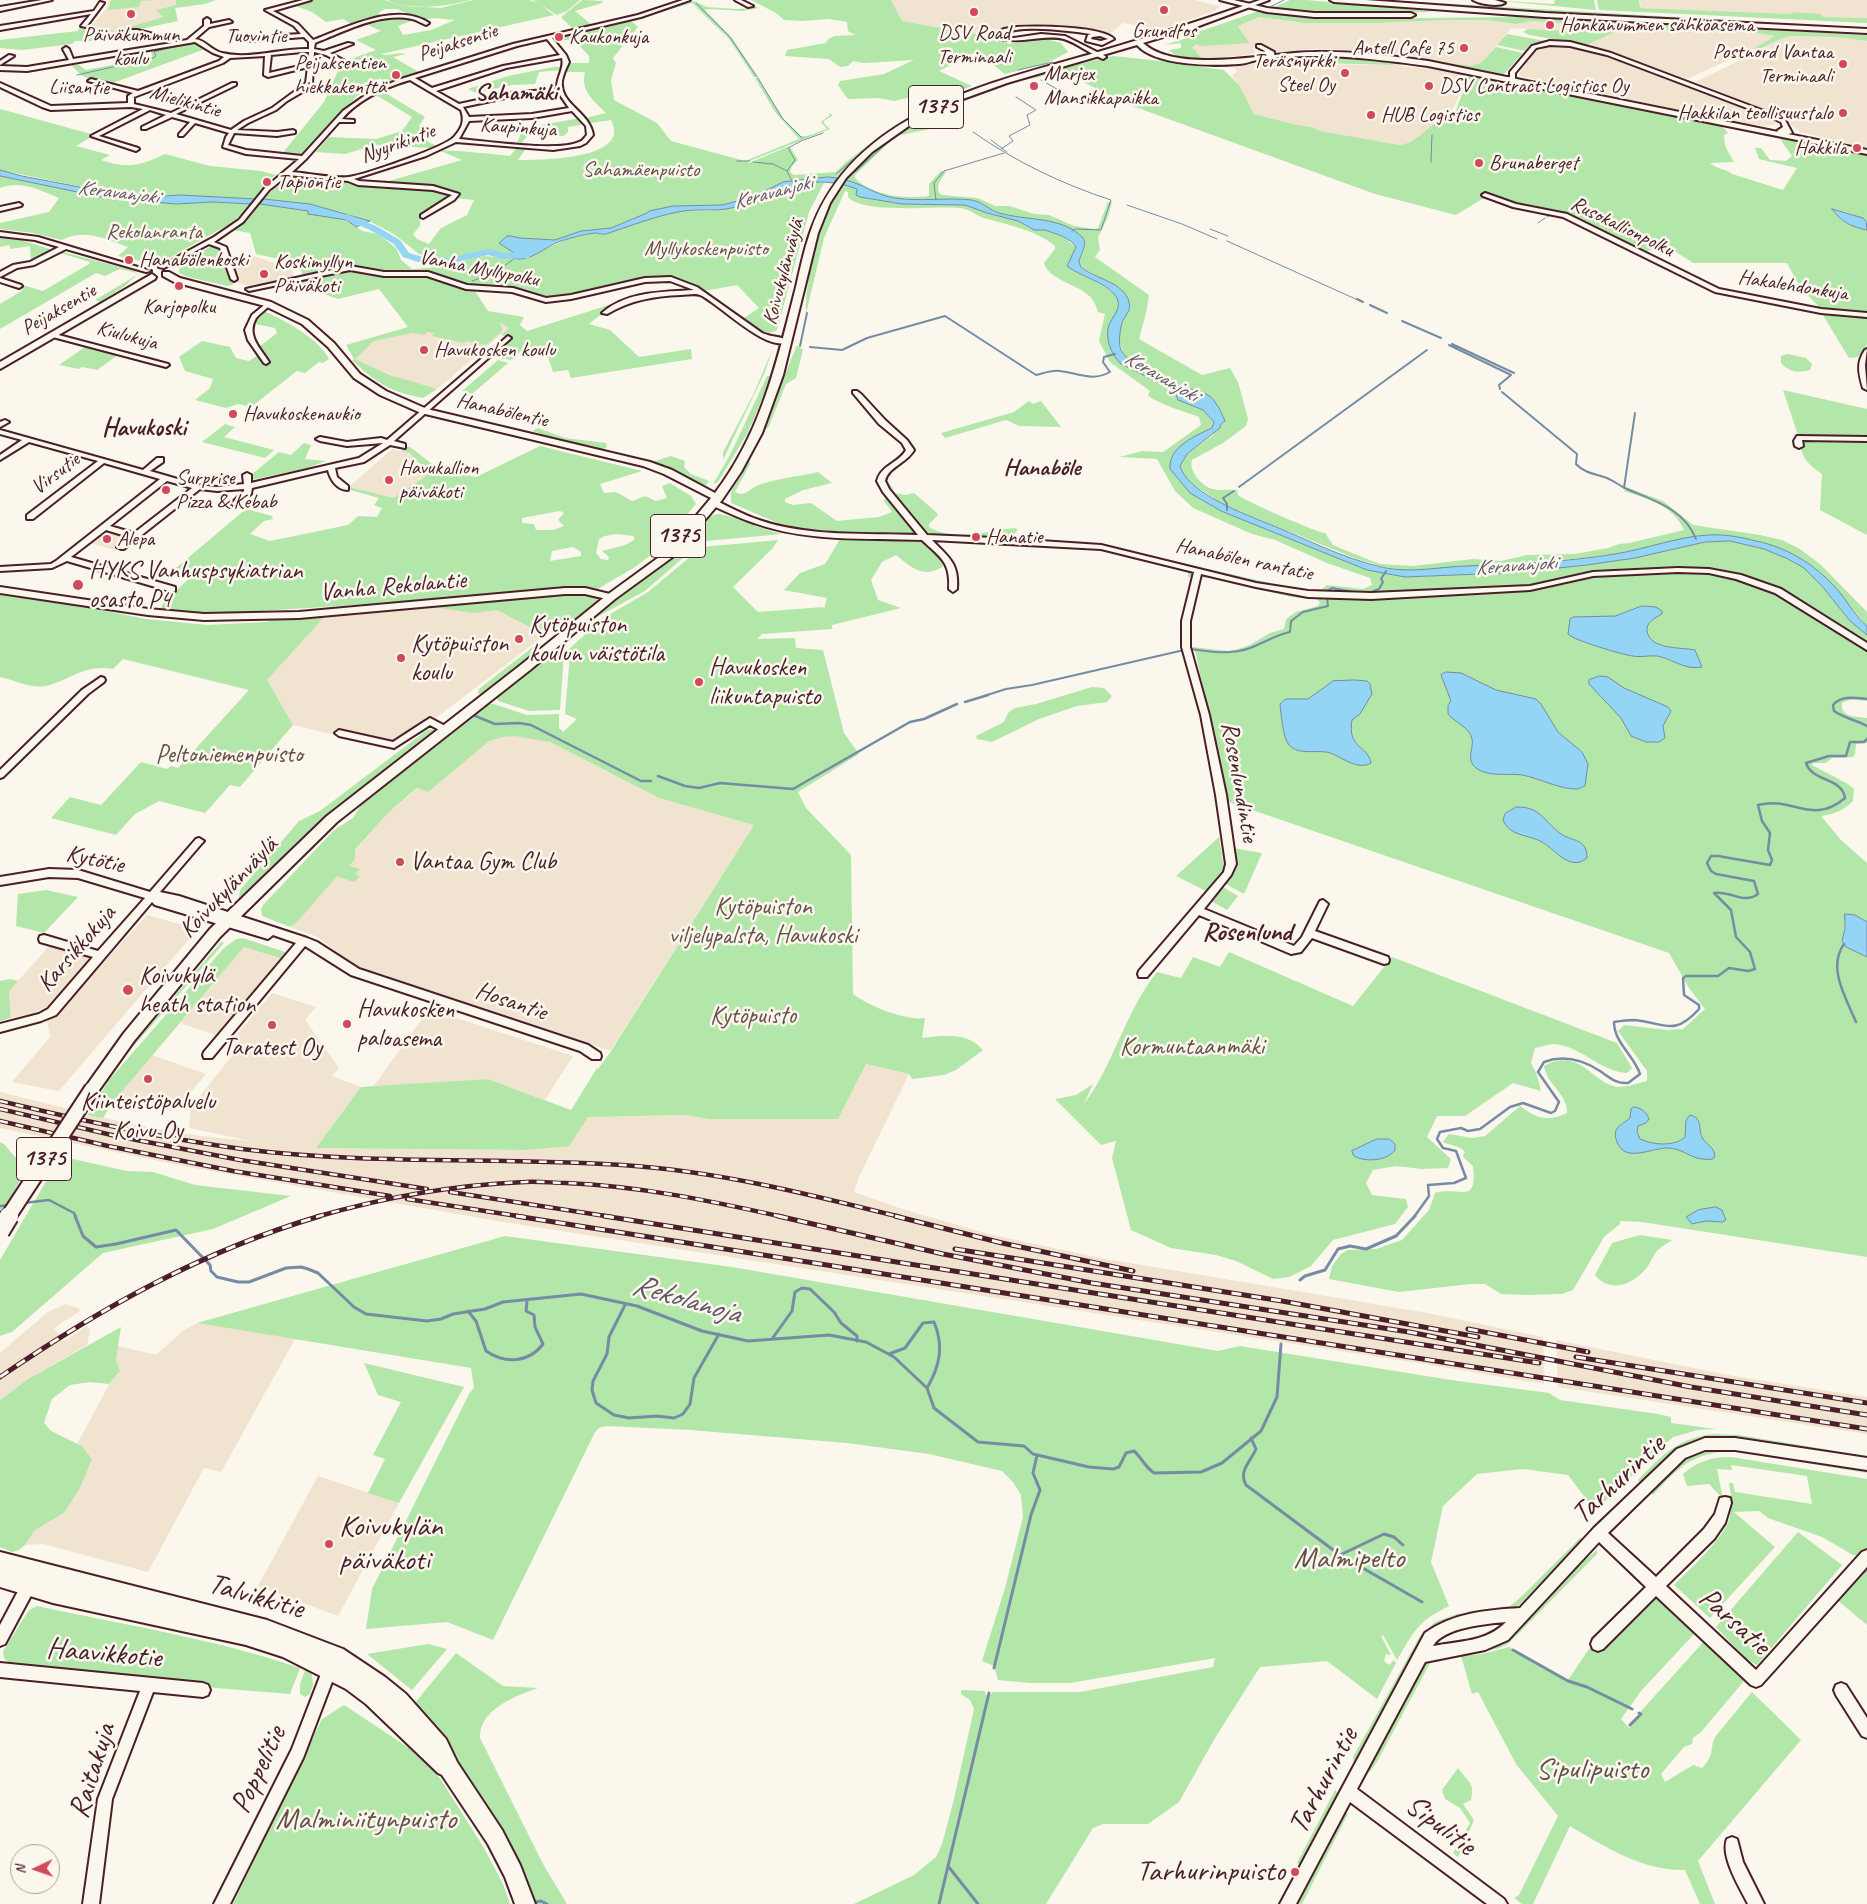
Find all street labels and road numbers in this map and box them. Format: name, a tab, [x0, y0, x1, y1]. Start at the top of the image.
street label: Peijaksentie	[415, 18, 501, 68]
street label: Tuovintie	[226, 23, 286, 49]
street label: Liisantie	[49, 75, 109, 101]
street label: Mielikintie	[147, 80, 223, 124]
road number: 1375	[908, 85, 964, 128]
street label: Kaupinkuja	[479, 113, 557, 143]
street label: Nyyrikintie	[357, 119, 439, 169]
street label: Rusokallionpolku	[1566, 191, 1678, 263]
street label: Koivukylänväylä	[758, 216, 810, 328]
street label: Vanha Myllypolku	[417, 245, 541, 293]
street label: Hakalehdonkuja	[1736, 265, 1850, 307]
street label: Peijaksentie	[17, 279, 101, 341]
street label: Kiulukuja	[94, 316, 160, 356]
street label: Hanabölentie	[454, 388, 550, 434]
street label: Virsutie	[27, 448, 85, 500]
road number: 1375	[650, 514, 706, 558]
street label: Hanabölen rantatie	[1173, 533, 1315, 587]
street label: Vanha Rekolantie	[319, 566, 467, 608]
street label: Rosenlundintie	[1214, 720, 1264, 844]
street label: Koivukylänväylä	[173, 831, 285, 945]
street label: Kytötie	[63, 839, 127, 881]
street label: Karsikkokuja	[31, 899, 123, 999]
street label: Hosantie	[471, 976, 551, 1028]
road number: 1375	[17, 1138, 72, 1180]
street label: Tarhurintie	[1565, 1428, 1673, 1532]
street label: Talvikkitie	[204, 1566, 308, 1628]
street label: Parsatie	[1691, 1580, 1777, 1664]
street label: Haavikkotie	[45, 1631, 163, 1677]
street label: Raitakuja	[62, 1719, 124, 1823]
street label: Poppelitie	[223, 1721, 295, 1819]
street label: Tarhurintie	[1281, 1722, 1367, 1840]
street label: Sipulitie	[1398, 1788, 1482, 1864]

